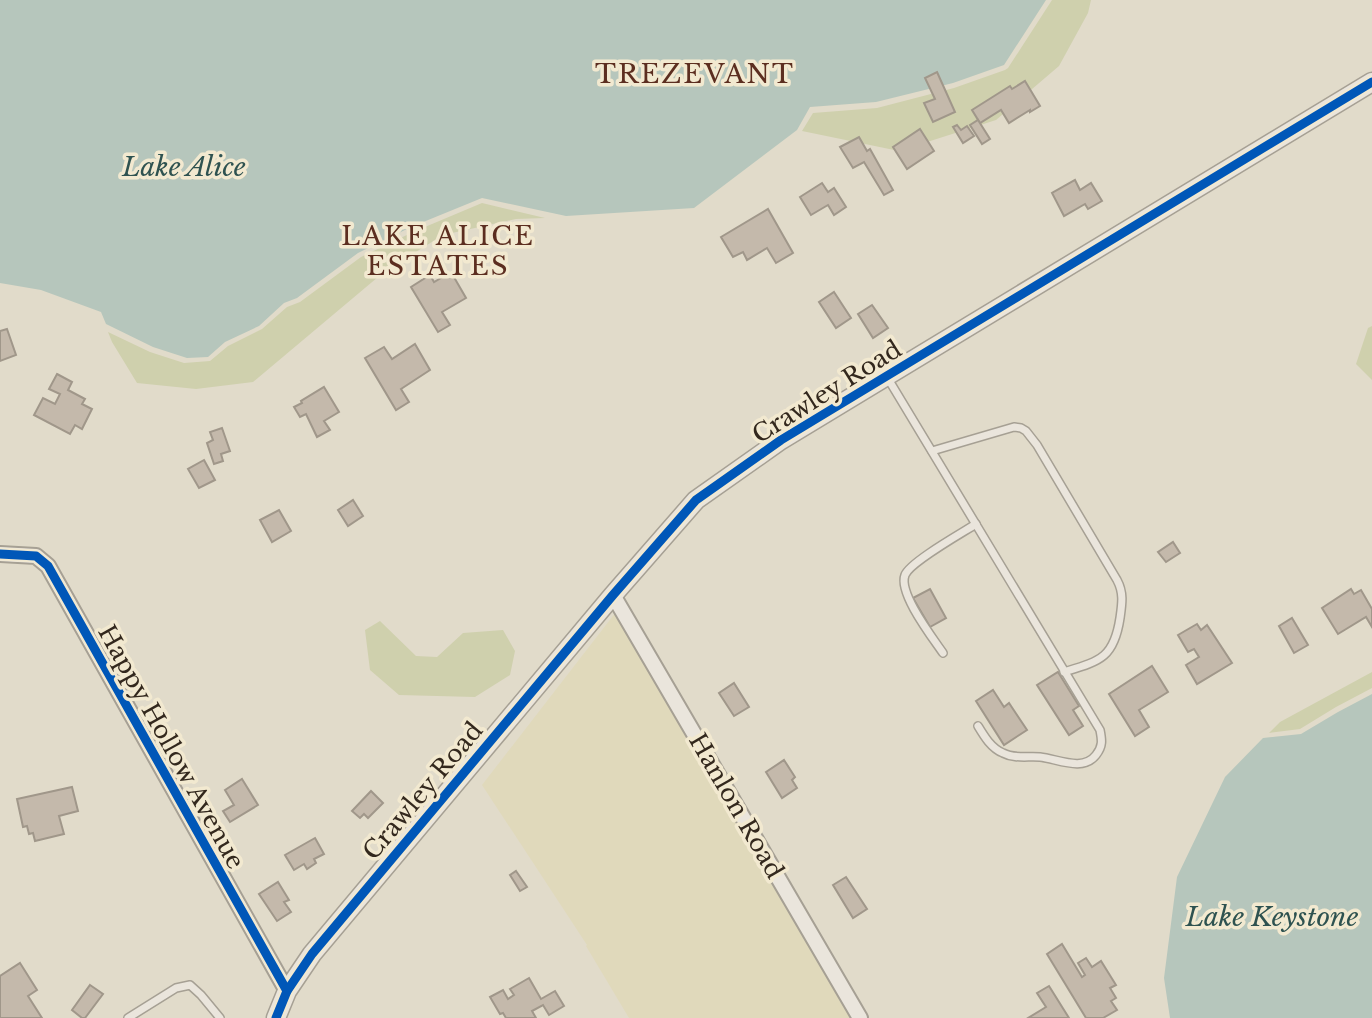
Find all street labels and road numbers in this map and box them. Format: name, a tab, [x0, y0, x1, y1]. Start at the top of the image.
street label: Crawley Road	[747, 334, 907, 449]
street label: Happy Hollow Avenue	[92, 620, 251, 874]
street label: Crawley Road	[357, 716, 488, 865]
street label: Hanlon Road	[683, 728, 790, 884]

